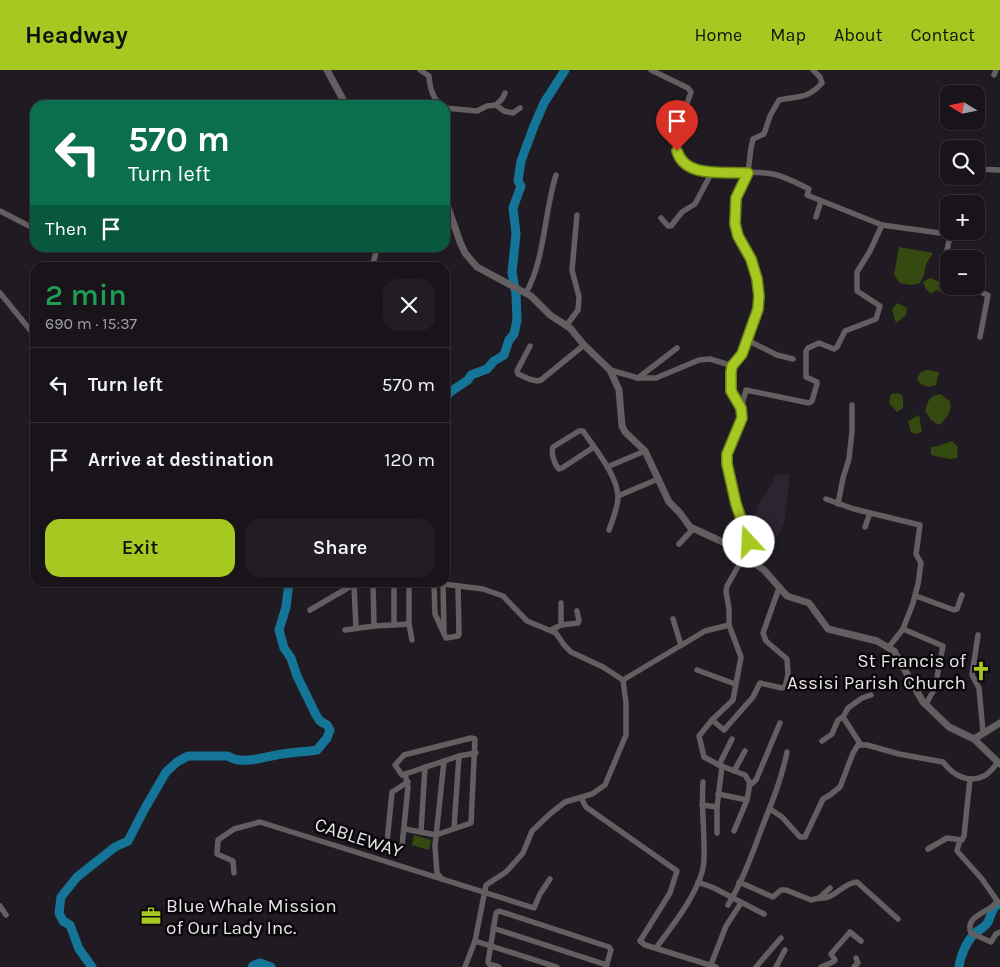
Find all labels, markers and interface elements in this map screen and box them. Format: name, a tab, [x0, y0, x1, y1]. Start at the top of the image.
text: Headway	[25, 21, 128, 49]
text: Home	[694, 24, 742, 46]
text: Map	[770, 24, 806, 46]
text: About	[834, 24, 883, 46]
text: Contact	[911, 24, 975, 46]
north arrow	[940, 85, 985, 130]
map controls	[940, 85, 985, 295]
pin	[656, 100, 698, 151]
icon: arrive	[663, 107, 691, 135]
text: 570 m	[128, 119, 230, 160]
icon: left	[45, 120, 110, 185]
button: search	[940, 140, 985, 185]
text: Turn left	[128, 161, 211, 187]
button: +	[940, 195, 985, 240]
icon: arrive	[97, 215, 125, 243]
text: Then	[45, 218, 87, 240]
button: −	[940, 250, 985, 295]
text: 2 min	[45, 277, 127, 313]
button: close	[383, 279, 435, 331]
text: 690 m · 15:37	[45, 314, 137, 333]
icon: left	[45, 371, 73, 399]
text: Turn left	[88, 374, 163, 396]
text: 570 m	[382, 374, 435, 396]
icon: arrive	[45, 446, 73, 474]
text: Arrive at destination	[88, 449, 274, 471]
text: 120 m	[384, 449, 435, 471]
position arrow	[722, 515, 774, 567]
button: Exit	[45, 519, 235, 577]
button: Share	[245, 519, 435, 577]
place label: St Francis of Assisi Parish Church	[787, 650, 966, 694]
church icon: St Francis of Assisi Parish Church	[970, 660, 992, 682]
street label: CABLEWAY	[312, 813, 406, 863]
place label: Blue Whale Mission of Our Lady Inc.	[166, 895, 337, 939]
office icon: Blue Whale Mission of Our Lady Inc.	[140, 905, 162, 927]

